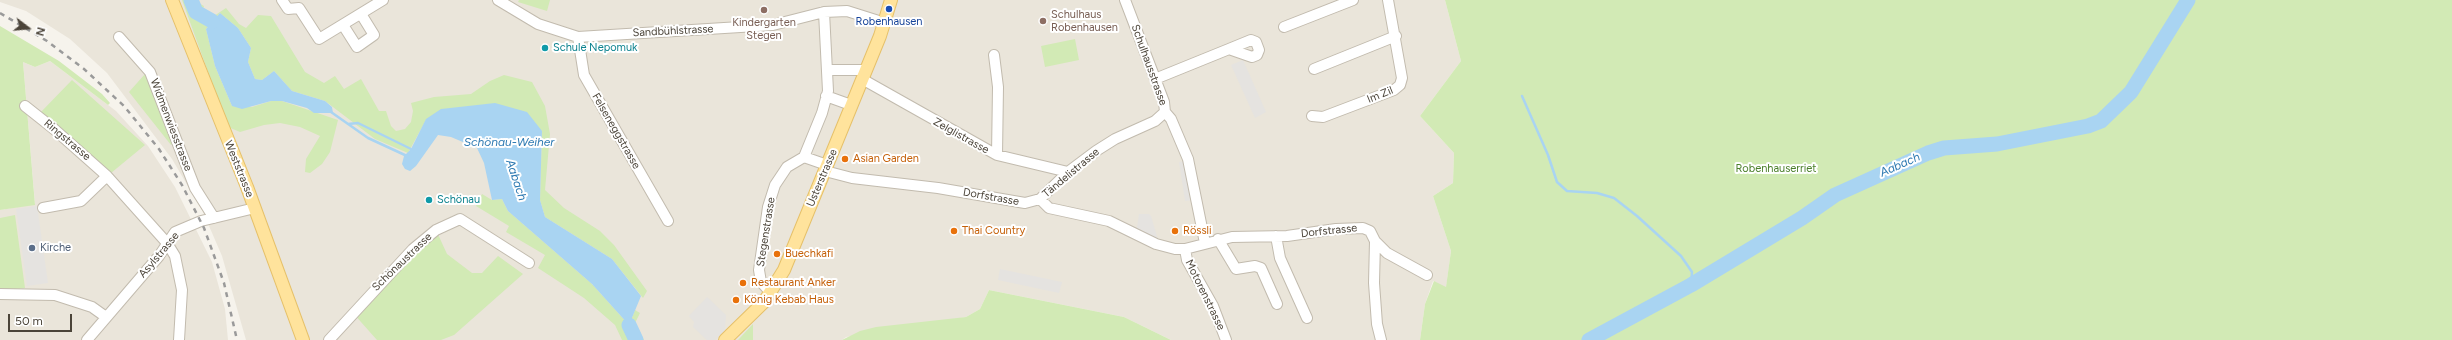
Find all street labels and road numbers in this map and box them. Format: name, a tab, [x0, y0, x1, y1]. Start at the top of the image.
street label: Sandbühlstrasse	[632, 22, 714, 40]
street label: Schulhausstrasse	[1128, 23, 1170, 107]
street label: Widmenwiesstrasse	[147, 77, 195, 173]
street label: Im Zil	[1365, 84, 1395, 106]
street label: Felseneggstrasse	[589, 91, 643, 171]
street label: Zelglistrasse	[931, 115, 991, 157]
street label: Ringstrasse	[41, 117, 93, 163]
street label: Weststrasse	[222, 139, 256, 199]
street label: Tändelistrasse	[1040, 145, 1102, 201]
street label: Usterstrasse	[804, 147, 840, 209]
street label: Dorfstrasse	[962, 186, 1020, 208]
street label: Stegenstrasse	[754, 196, 778, 268]
street label: Dorfstrasse	[1300, 221, 1358, 241]
street label: Asylstrasse	[136, 229, 182, 281]
street label: Schönaustrasse	[369, 230, 435, 294]
street label: Motorenstrasse	[1182, 258, 1228, 332]

